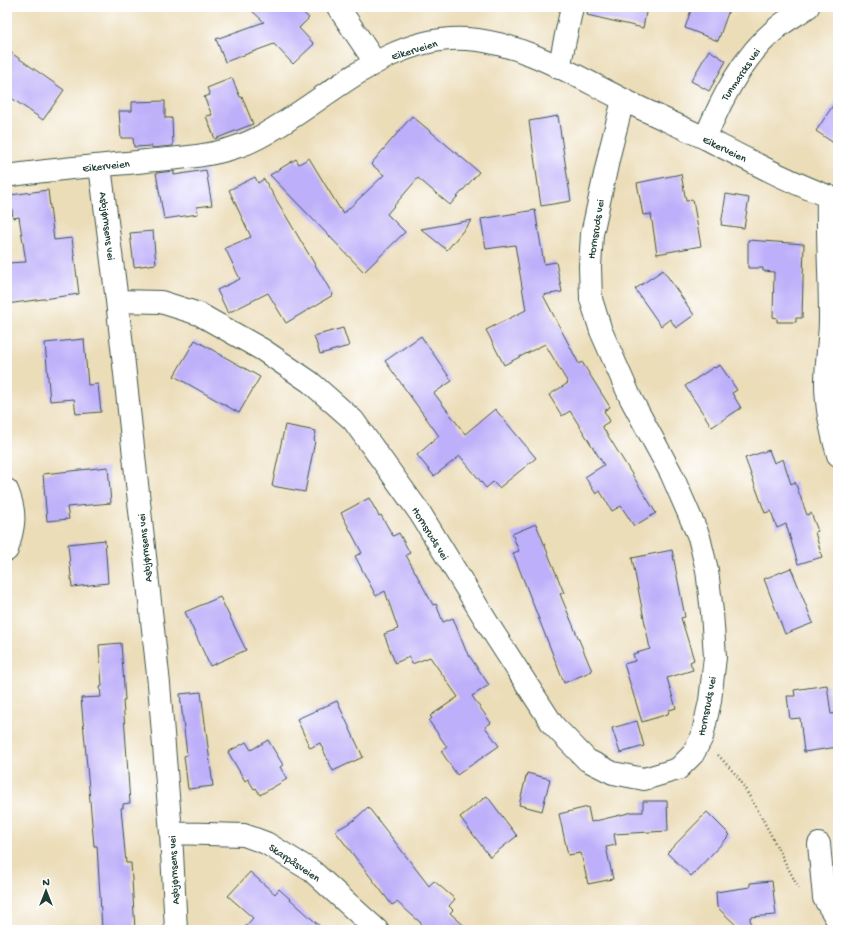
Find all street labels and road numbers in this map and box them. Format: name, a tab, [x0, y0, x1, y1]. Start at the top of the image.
street label: Eikerveien	[390, 38, 440, 64]
street label: Tunmarcks vei	[719, 47, 764, 104]
street label: Eikerveien	[700, 134, 749, 166]
street label: Eikerveien	[82, 158, 131, 175]
street label: Asbjørnsens vei	[96, 191, 116, 261]
street label: Hornsruds vei	[586, 199, 608, 260]
street label: Hornsruds vei	[408, 505, 450, 563]
street label: Asbjørnsens vei	[136, 513, 156, 583]
street label: Hornsruds vei	[696, 676, 720, 737]
street label: Asbjørnsens vei	[167, 835, 183, 905]
street label: Skarpåsveien	[266, 841, 323, 886]

